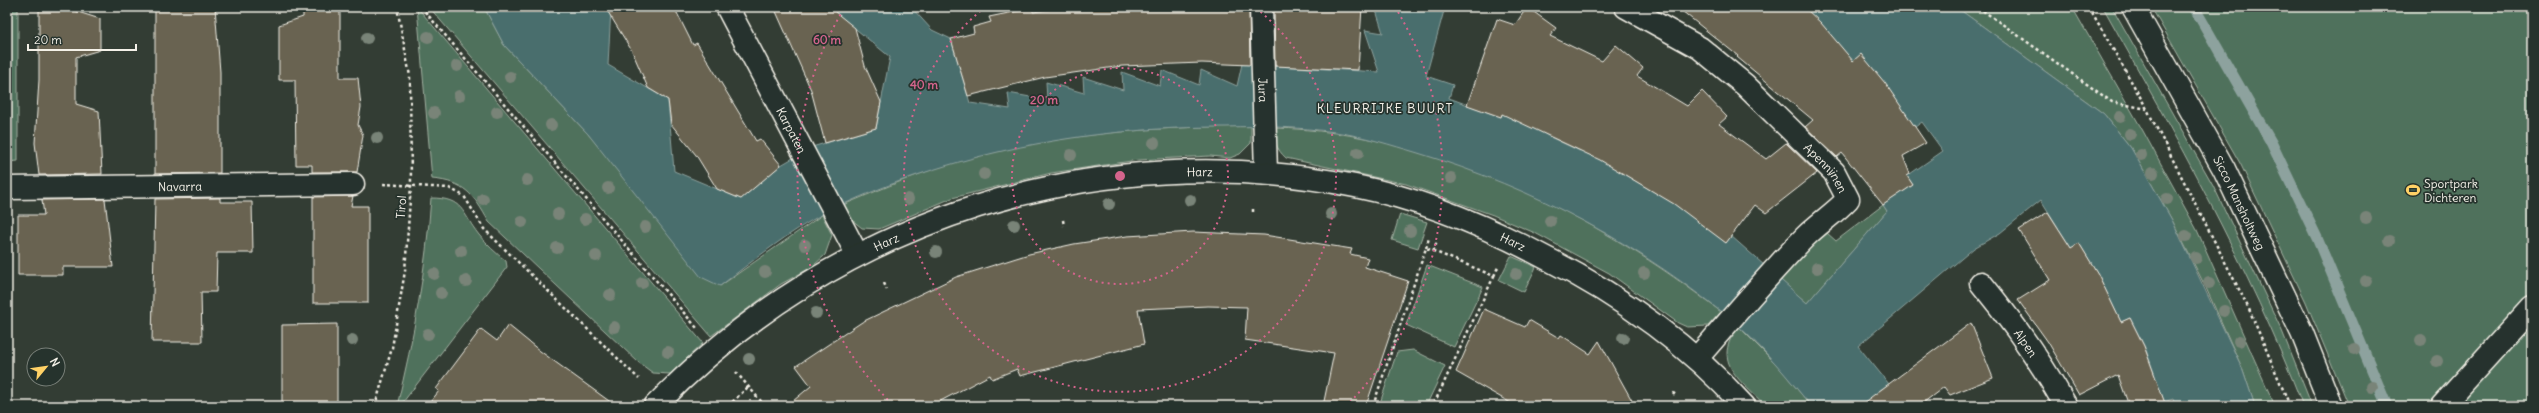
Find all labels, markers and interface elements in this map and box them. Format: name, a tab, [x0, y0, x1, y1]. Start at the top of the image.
scale bar	[28, 26, 136, 52]
text: 20 m	[34, 32, 62, 47]
text: 60 m	[813, 32, 842, 47]
text: 40 m	[910, 77, 939, 92]
street label: Jura	[1256, 77, 1271, 103]
text: 20 m	[1030, 92, 1058, 107]
district label: KLEURRIJKE BUURT	[1317, 100, 1453, 117]
street label: Karpaten	[773, 104, 810, 156]
street label: Apennijnen	[1801, 140, 1851, 195]
street label: Sicco Mansholtweg	[2210, 153, 2269, 252]
street label: Harz	[1187, 164, 1213, 179]
centre of rings	[1113, 169, 1127, 183]
place label: Sportpark Dichteren	[2424, 176, 2478, 205]
street label: Navarra	[158, 178, 202, 194]
sports icon: Sportpark Dichteren	[2405, 182, 2421, 198]
street label: Tirol	[393, 195, 409, 219]
street label: Harz	[871, 229, 901, 254]
street label: Harz	[1498, 229, 1528, 254]
street label: Alpen	[2011, 326, 2041, 360]
north arrow	[26, 347, 66, 387]
text: N	[47, 355, 63, 369]

